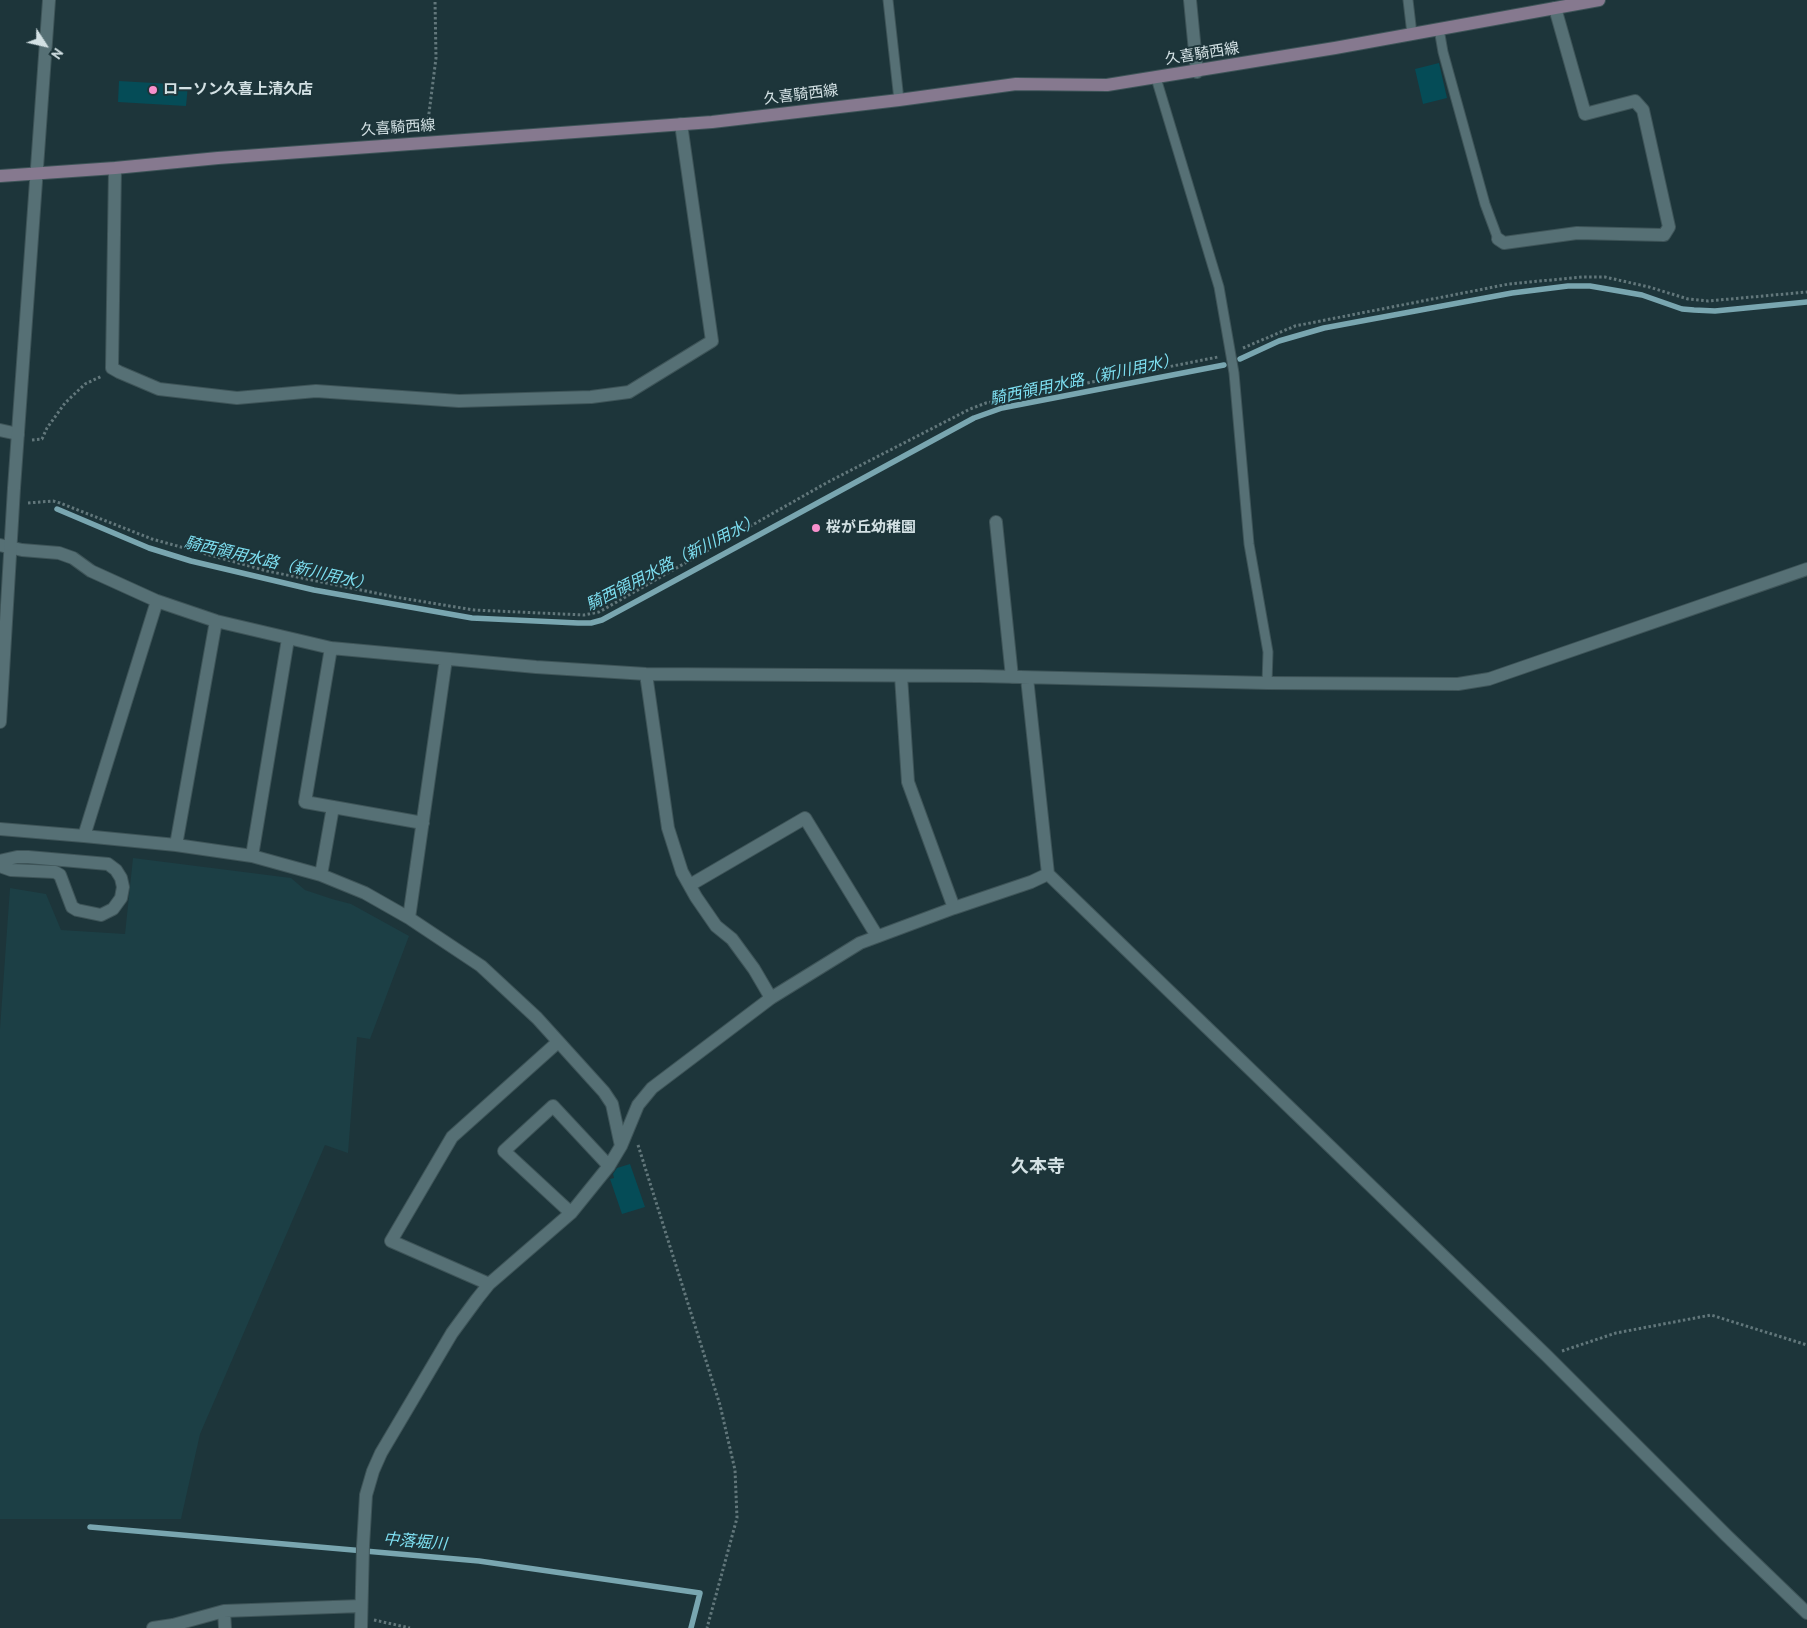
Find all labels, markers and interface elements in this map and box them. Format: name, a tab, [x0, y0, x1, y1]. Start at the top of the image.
north arrow	[20, 20, 70, 70]
street label: 久喜騎西線	[1164, 39, 1240, 69]
text: N	[47, 45, 67, 63]
place label: ローソン久喜上清久店	[163, 81, 313, 99]
street label: 久喜騎西線	[763, 81, 839, 109]
marker: ローソン久喜上清久店	[147, 84, 159, 96]
street label: 久喜騎西線	[360, 116, 436, 140]
water label: 騎西領用水路（新川用水）	[988, 351, 1180, 409]
water label: 騎西領用水路（新川用水）	[583, 511, 763, 615]
place label: 桜が丘幼稚園	[826, 519, 916, 537]
marker: 桜が丘幼稚園	[810, 522, 822, 534]
water label: 騎西領用水路（新川用水）	[182, 533, 374, 595]
district label: 久本寺	[1011, 1156, 1065, 1178]
water label: 中落堀川	[382, 1530, 448, 1554]

